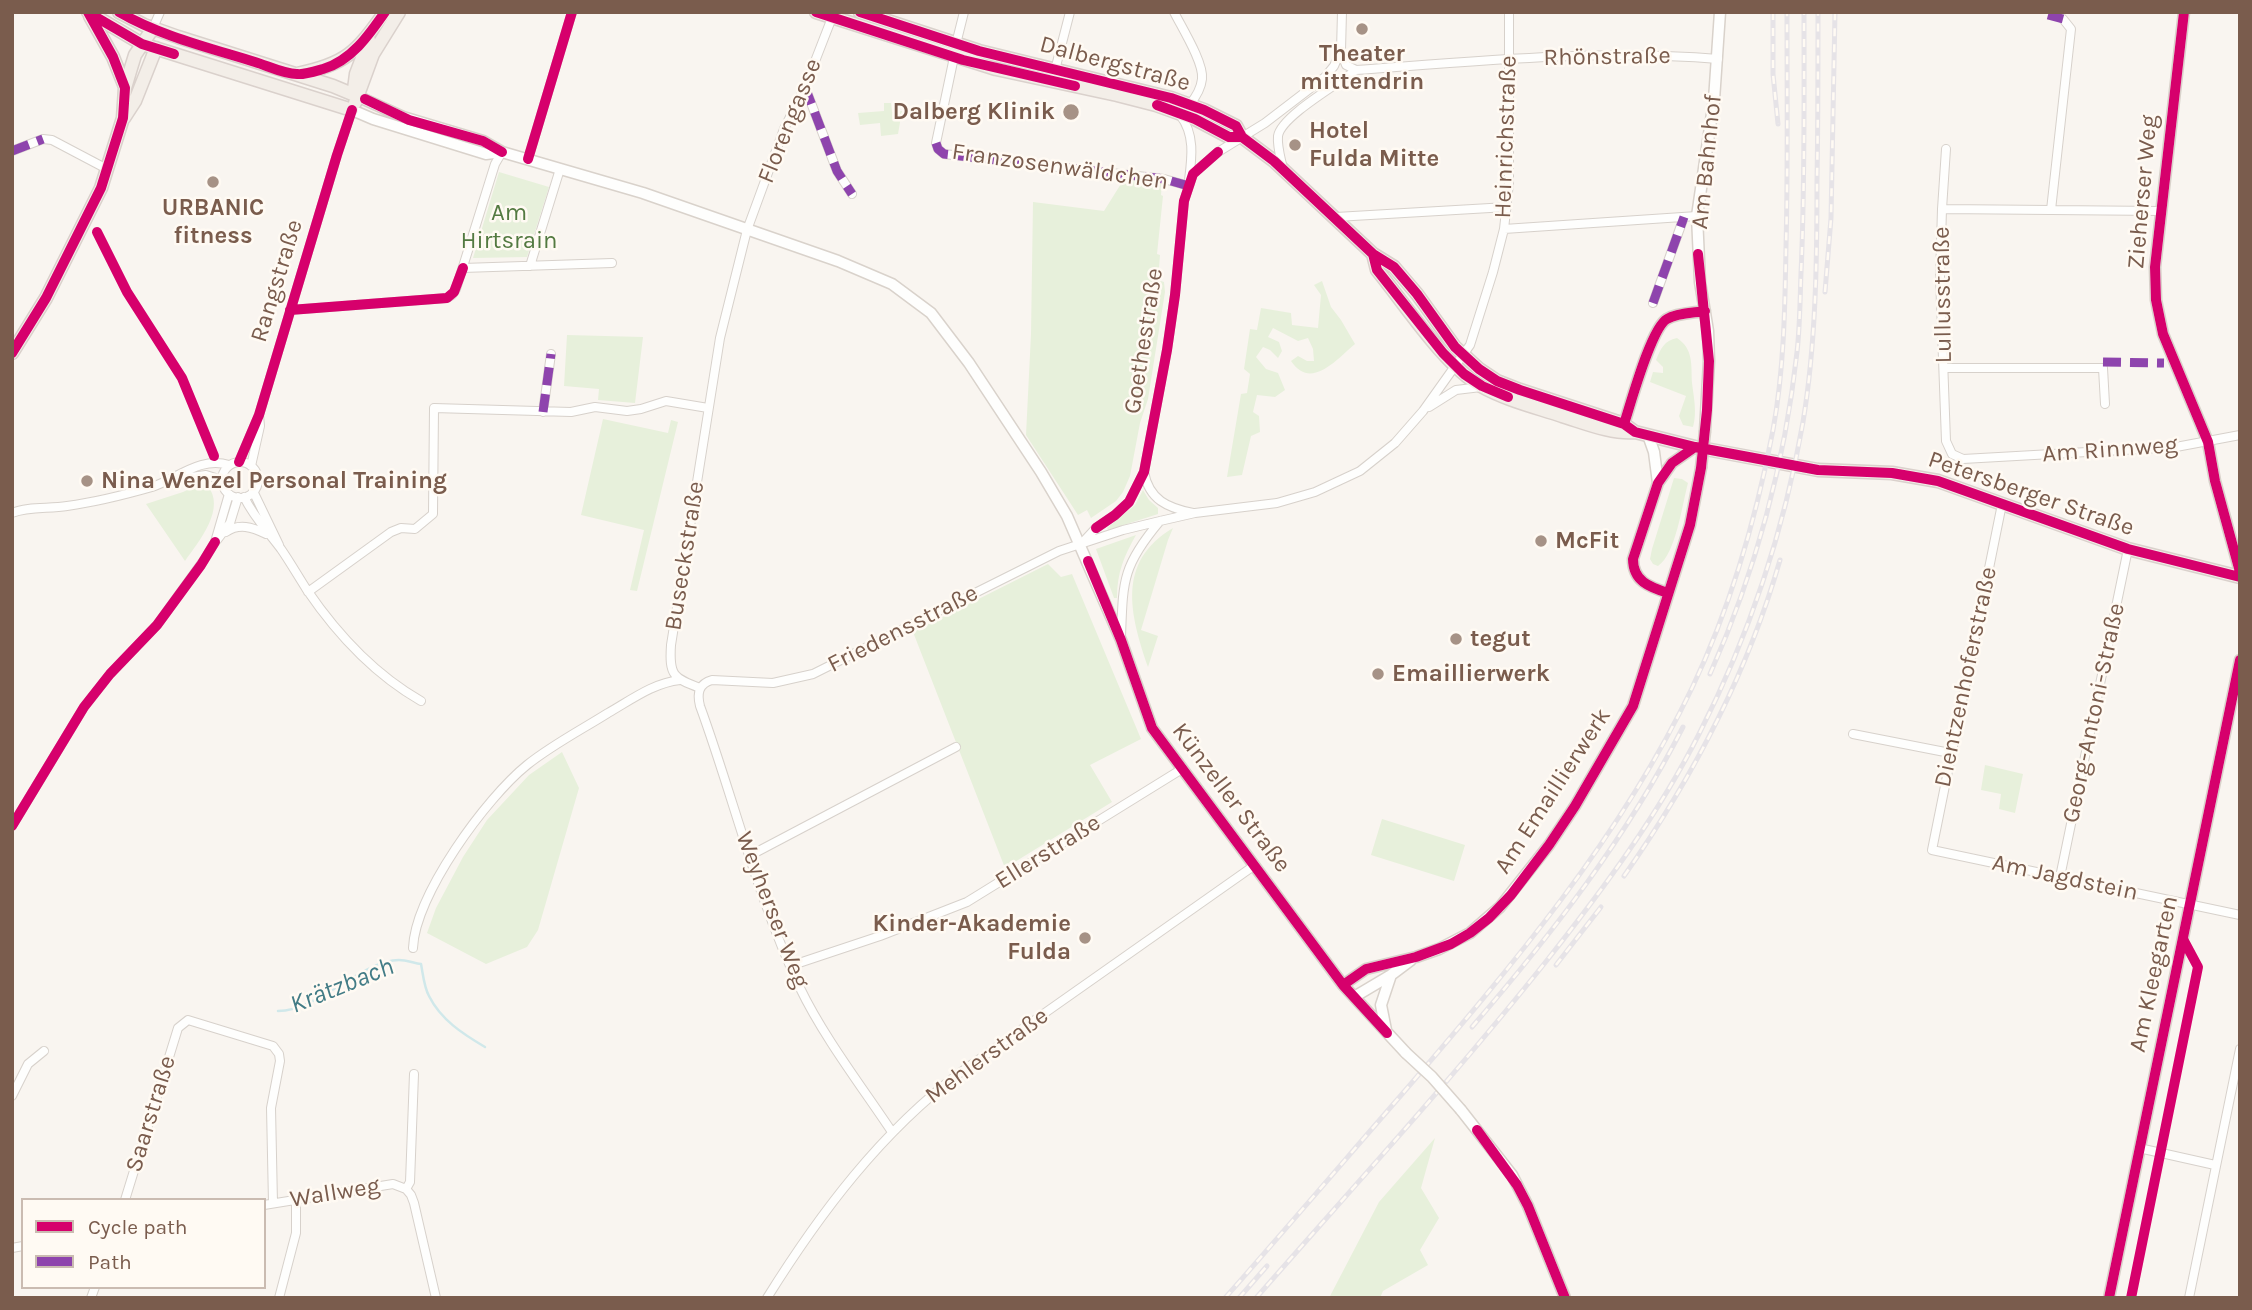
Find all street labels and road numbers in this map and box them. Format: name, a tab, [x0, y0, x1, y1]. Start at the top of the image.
street label: Dalbergstraße	[1037, 30, 1193, 98]
street label: Rhönstraße	[1543, 41, 1671, 73]
street label: Florengasse	[752, 54, 828, 188]
street label: Heinrichstraße	[1489, 55, 1523, 219]
street label: Am Bahnhof	[1686, 93, 1728, 231]
street label: Zieherser Weg	[2122, 114, 2164, 270]
street label: Franzosenwäldchen	[950, 138, 1170, 196]
street label: Rangstraße	[245, 216, 309, 346]
street label: Lullusstraße	[1927, 226, 1959, 364]
street label: Goethestraße	[1118, 266, 1170, 416]
street label: Am Rinnweg	[2041, 431, 2179, 469]
street label: Petersberger Straße	[1924, 445, 2138, 543]
street label: Buseckstraße	[659, 479, 711, 633]
street label: Dientzenhoferstraße	[1929, 564, 2003, 790]
street label: Friedensstraße	[823, 579, 983, 679]
street label: Georg-Antoni-Straße	[2057, 600, 2131, 826]
street label: Am Emaillierwerk	[1489, 703, 1617, 879]
street label: Künzeller Straße	[1165, 717, 1297, 879]
street label: Ellerstraße	[990, 808, 1106, 896]
street label: Weyherser Weg	[729, 828, 815, 992]
street label: Am Jagdstein	[1990, 849, 2140, 907]
street label: Am Kleegarten	[2123, 893, 2185, 1055]
street label: Mehlerstraße	[920, 1002, 1054, 1110]
street label: Saarstraße	[120, 1052, 182, 1176]
street label: Wallweg	[288, 1172, 382, 1214]

